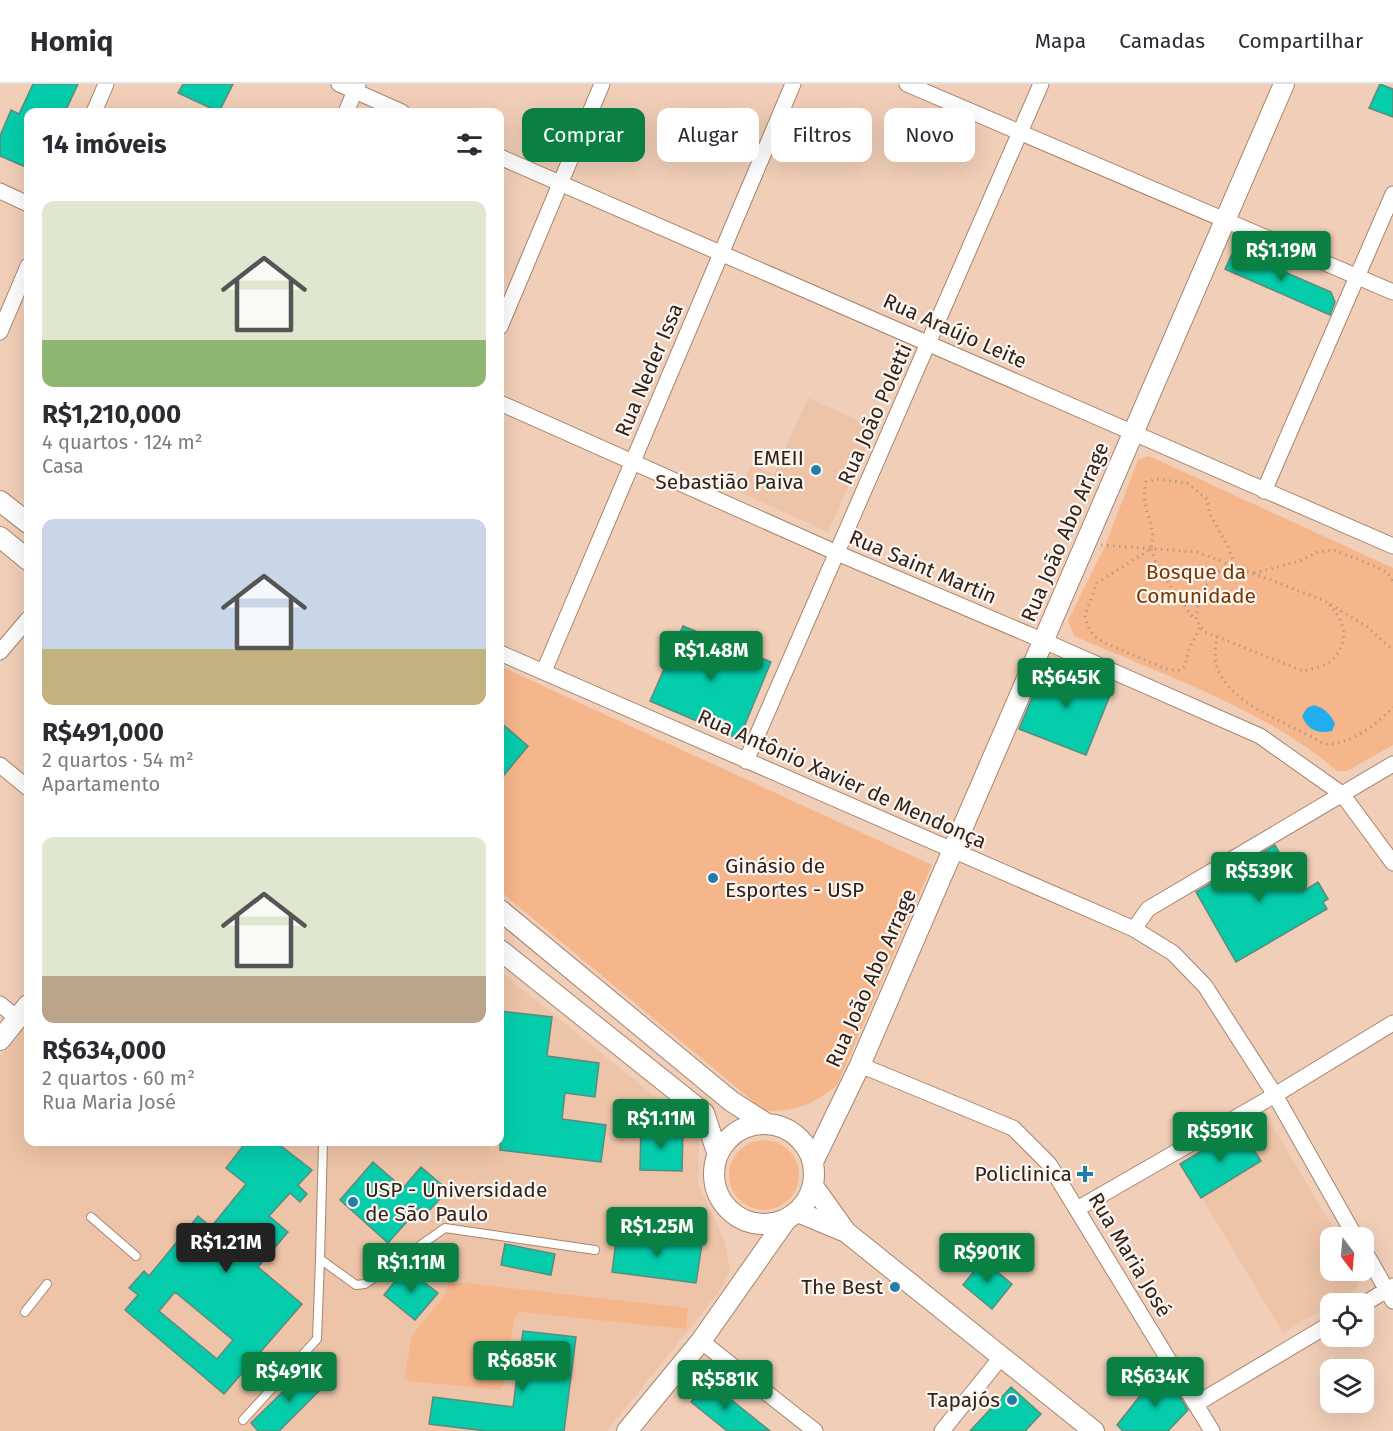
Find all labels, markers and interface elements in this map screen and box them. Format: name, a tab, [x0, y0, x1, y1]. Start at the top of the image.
text: Homiq	[30, 25, 113, 58]
text: Mapa	[1035, 28, 1086, 54]
text: Camadas	[1119, 28, 1205, 54]
text: Compartilhar	[1238, 28, 1363, 54]
chip: Comprar	[522, 108, 645, 162]
chip: Alugar	[657, 108, 759, 162]
chip: Filtros	[771, 108, 872, 162]
chip: Novo	[884, 108, 975, 162]
icon: filters	[453, 128, 486, 161]
text: 14 imóveis	[42, 129, 167, 160]
pin: R$1.19M	[1226, 231, 1336, 282]
text: R$1.19M	[1246, 238, 1316, 262]
icon: home	[210, 240, 318, 348]
street label: Rua Araújo Leite	[879, 288, 1031, 374]
street label: Rua Neder Issa	[609, 299, 689, 441]
street label: Rua João Poletti	[832, 339, 918, 489]
text: R$1,210,000	[42, 399, 181, 430]
text: 4 quartos · 124 m²	[42, 430, 202, 454]
street label: Rua João Abo Arrage	[1015, 438, 1115, 626]
place label: EMEII Sebastião Paiva	[655, 445, 804, 495]
text: Casa	[42, 454, 84, 478]
marker: EMEII Sebastião Paiva	[809, 463, 823, 477]
street label: Rua Saint Martin	[845, 524, 1001, 610]
icon: home	[210, 558, 318, 666]
park label: Bosque da Comunidade	[1136, 559, 1256, 609]
pin: R$1.48M	[656, 631, 766, 682]
text: R$1.48M	[674, 638, 748, 662]
pin: R$645K	[1017, 658, 1115, 709]
text: R$645K	[1032, 665, 1100, 689]
street label: Rua Antônio Xavier de Mendonça	[693, 703, 991, 855]
text: R$491,000	[42, 717, 164, 748]
text: 2 quartos · 54 m²	[42, 748, 194, 772]
text: Apartamento	[42, 772, 160, 796]
pin: R$539K	[1210, 852, 1308, 903]
place label: Ginásio de Esportes - USP	[725, 853, 864, 903]
text: R$539K	[1225, 859, 1293, 883]
marker: Ginásio de Esportes - USP	[706, 871, 720, 885]
icon: home	[210, 876, 318, 984]
street label: Rua João Abo Arrage	[820, 885, 922, 1071]
text: R$634,000	[42, 1035, 166, 1066]
text: 2 quartos · 60 m²	[42, 1066, 195, 1090]
text: Rua Maria José	[42, 1090, 176, 1114]
pin: R$1.11M	[606, 1099, 716, 1150]
text: R$1.11M	[627, 1106, 695, 1130]
pin: R$591K	[1171, 1112, 1269, 1163]
text: R$591K	[1187, 1119, 1253, 1143]
place label: Policlinica	[974, 1161, 1072, 1187]
marker: Policlinica	[1076, 1165, 1094, 1183]
place label: USP - Universidade de São Paulo	[365, 1177, 547, 1227]
street label: Rua Maria José	[1083, 1188, 1177, 1322]
marker: USP - Universidade de São Paulo	[346, 1195, 360, 1209]
pin: R$1.25M	[602, 1207, 712, 1258]
text: R$1.25M	[620, 1214, 694, 1238]
pin: R$1.21M	[171, 1223, 281, 1274]
north arrow	[1320, 1227, 1374, 1281]
map controls	[1320, 1227, 1374, 1413]
text: R$1.21M	[190, 1230, 262, 1254]
pin: R$901K	[938, 1233, 1036, 1284]
text: R$901K	[953, 1240, 1021, 1264]
pin: R$1.11M	[356, 1243, 466, 1294]
text: R$1.11M	[377, 1250, 445, 1274]
place label: The Best	[801, 1274, 883, 1300]
marker: The Best	[888, 1280, 902, 1294]
button: locate	[1320, 1293, 1374, 1347]
pin: R$685K	[473, 1341, 571, 1392]
text: R$685K	[487, 1348, 557, 1372]
pin: R$491K	[240, 1352, 338, 1403]
pin: R$634K	[1106, 1357, 1204, 1408]
text: R$491K	[256, 1359, 322, 1383]
button: layers	[1320, 1359, 1374, 1413]
pin: R$581K	[676, 1360, 774, 1411]
text: R$634K	[1121, 1364, 1189, 1388]
text: R$581K	[692, 1367, 758, 1391]
place label: Tapajós	[927, 1387, 1000, 1413]
marker: Tapajós	[1005, 1393, 1019, 1407]

